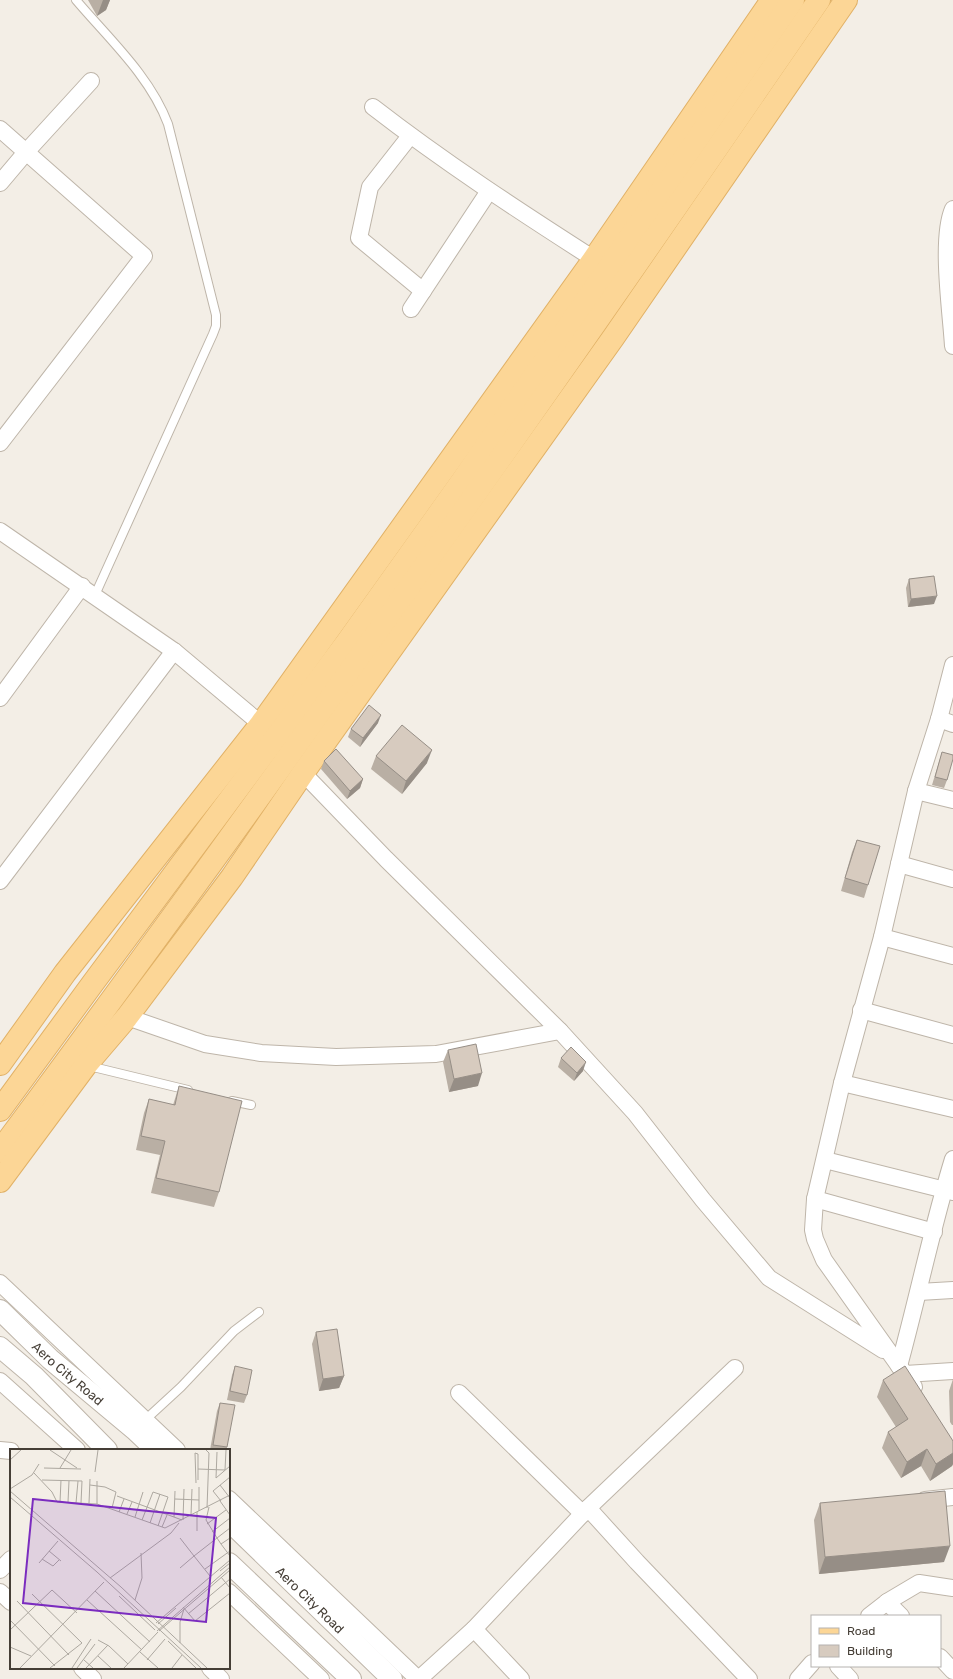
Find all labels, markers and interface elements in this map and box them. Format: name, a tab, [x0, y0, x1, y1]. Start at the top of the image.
street label: Aero City Road	[29, 1339, 106, 1408]
inset map	[10, 1449, 230, 1669]
street label: Aero City Road	[273, 1564, 347, 1636]
legend	[811, 1615, 941, 1667]
text: Road	[847, 1624, 875, 1638]
text: Building	[847, 1644, 893, 1658]

